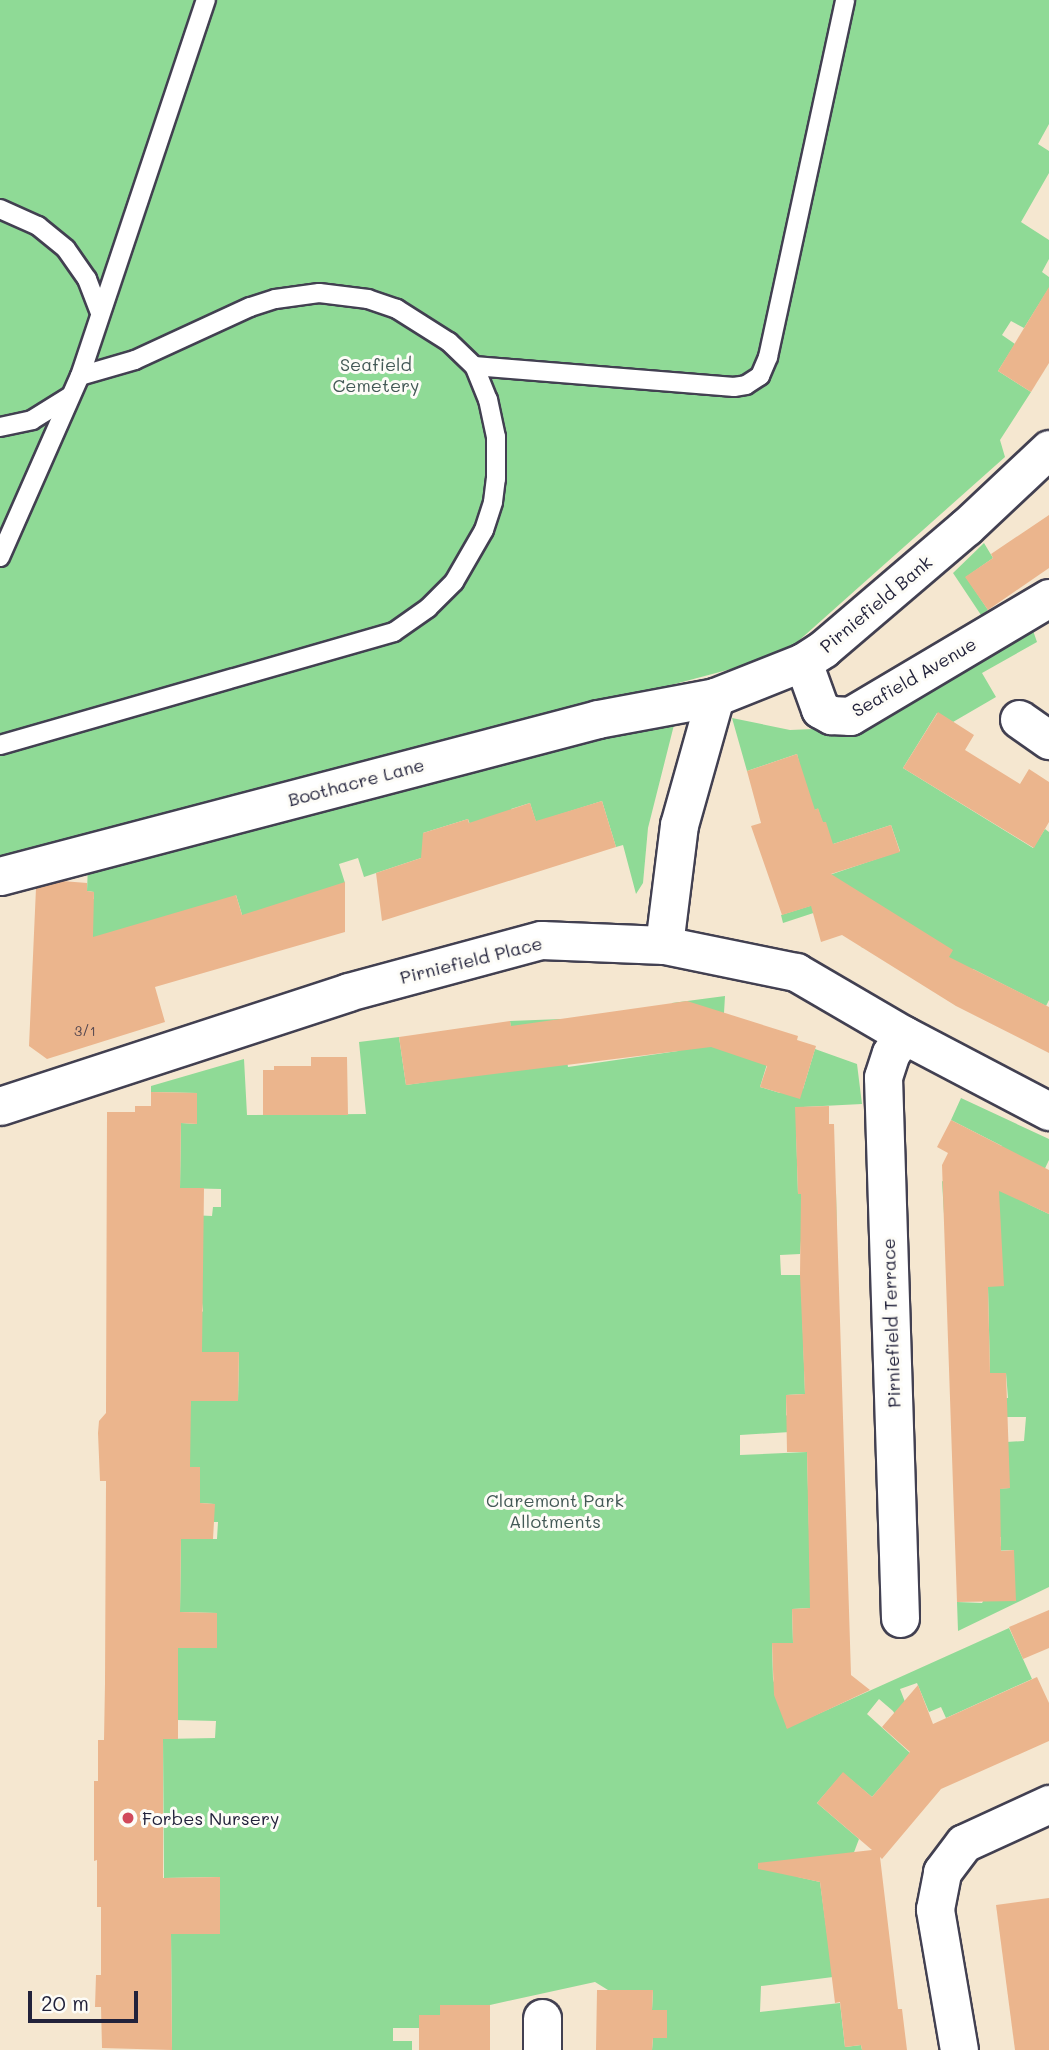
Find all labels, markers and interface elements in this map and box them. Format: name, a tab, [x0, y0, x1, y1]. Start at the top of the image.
park label: Seafield Cemetery	[333, 354, 419, 396]
street label: Pirniefield Bank	[816, 551, 936, 657]
street label: Seafield Avenue	[848, 633, 980, 721]
street label: Boothacre Lane	[286, 753, 426, 811]
street label: Pirniefield Place	[398, 932, 544, 988]
house number: 3/1	[74, 1023, 96, 1039]
street label: Pirniefield Terrace	[877, 1238, 905, 1408]
park label: Claremont Park Allotments	[486, 1490, 624, 1532]
place label: Forbes Nursery	[142, 1807, 279, 1829]
marker: Forbes Nursery	[120, 1810, 136, 1826]
scale bar	[32, 1976, 142, 2020]
text: 20 m	[41, 1989, 89, 2016]

